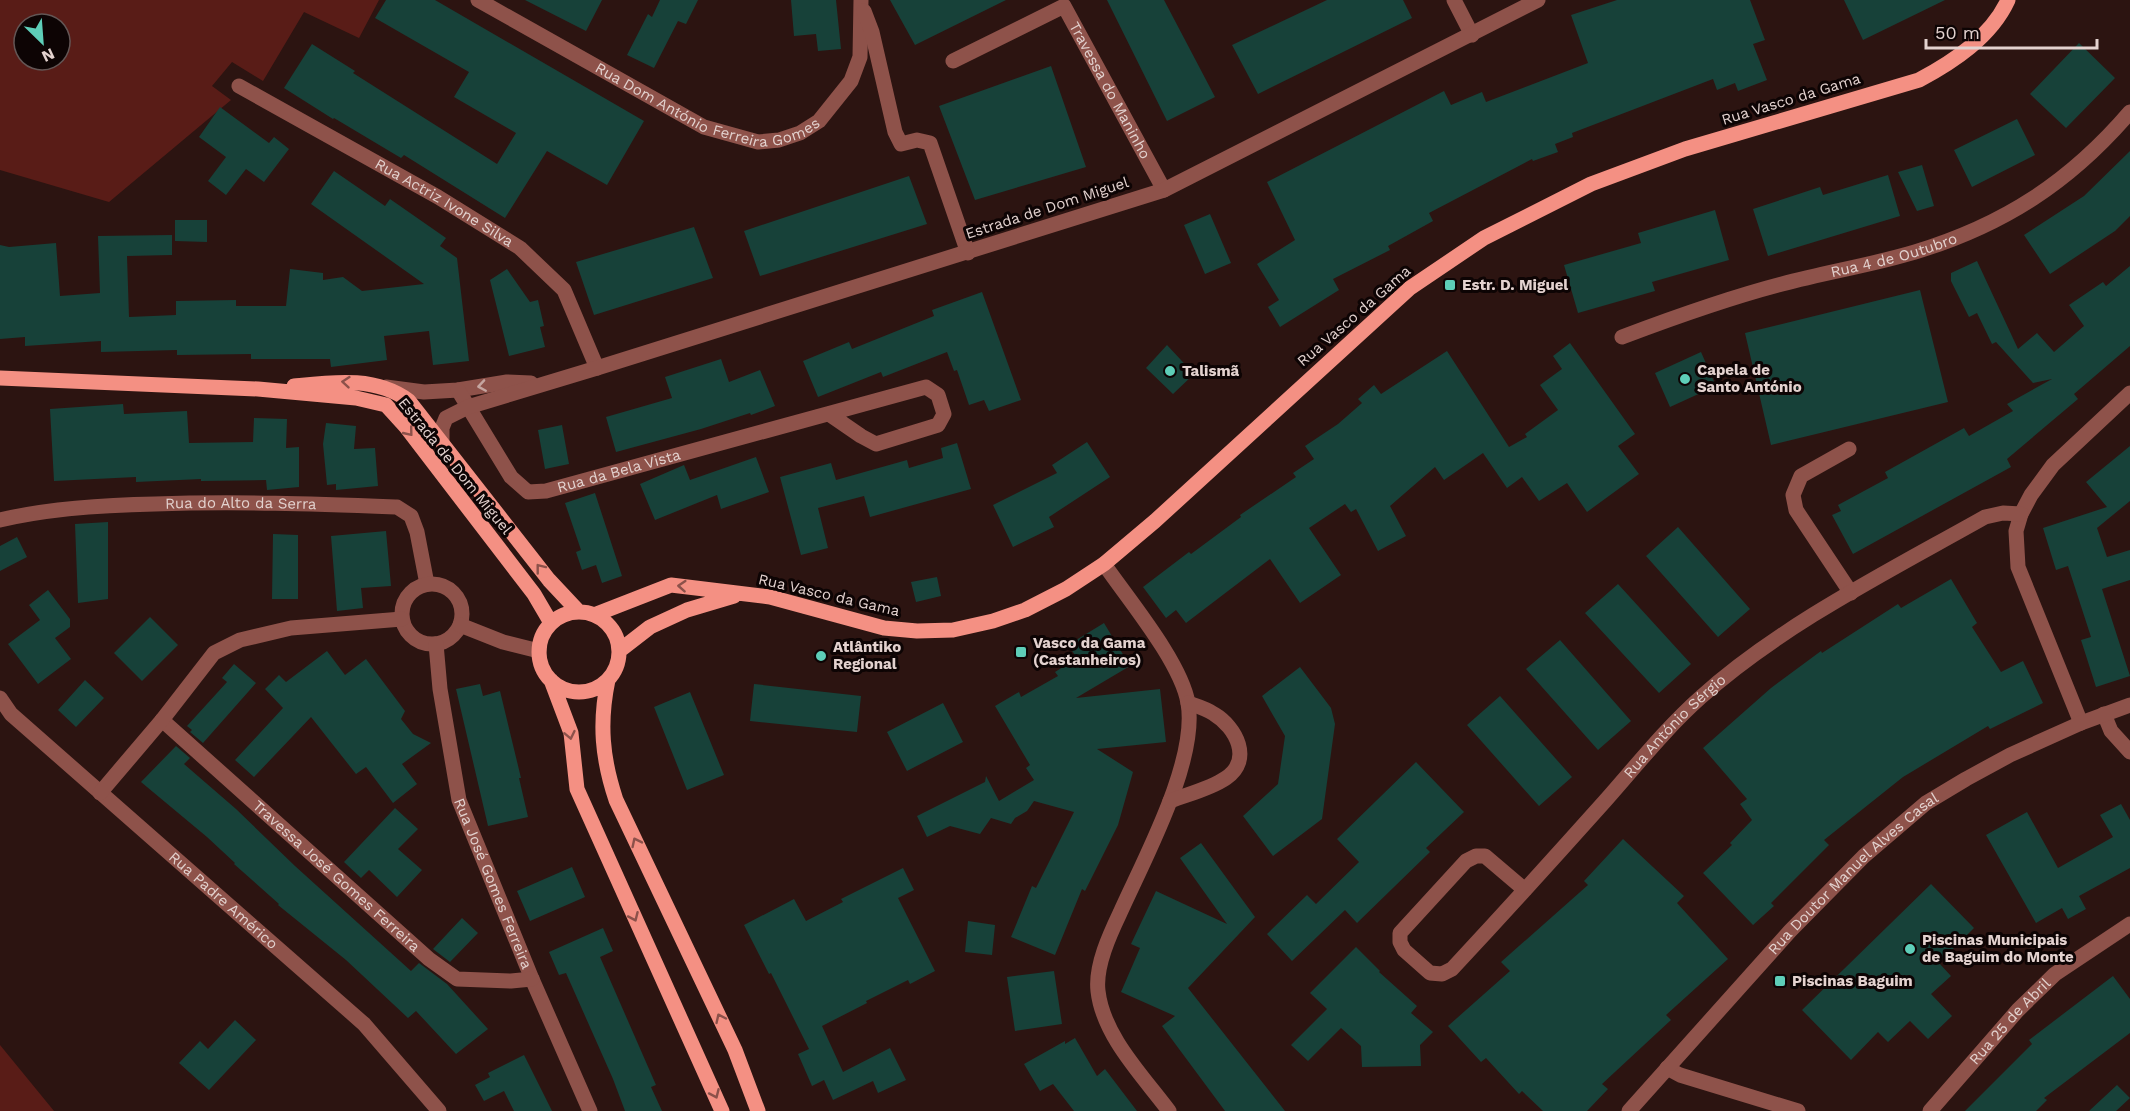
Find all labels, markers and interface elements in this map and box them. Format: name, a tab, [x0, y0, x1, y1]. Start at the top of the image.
north arrow	[12, 12, 72, 72]
scale bar	[1926, 12, 2097, 50]
street label: Travessa do Maninho	[1065, 19, 1154, 162]
text: 50 m	[1935, 22, 1980, 43]
text: N	[39, 44, 58, 66]
street label: Rua Dom António Ferreira Gomes	[592, 59, 823, 151]
street label: Rua Vasco da Gama	[1719, 69, 1863, 129]
street label: Rua Actriz Ivone Silva	[372, 155, 517, 251]
street label: Estrada de Dom Miguel	[963, 173, 1131, 243]
street label: Rua 4 de Outubro	[1829, 229, 1960, 281]
street label: Rua Vasco da Gama	[1294, 262, 1415, 370]
place label: Estr. D. Miguel	[1462, 276, 1568, 294]
marker: Estr. D. Miguel	[1443, 278, 1457, 292]
place label: Capela de Santo António	[1697, 361, 1802, 396]
place label: Talismã	[1182, 362, 1240, 380]
marker: Talismã	[1163, 364, 1177, 378]
marker: Capela de Santo António	[1678, 372, 1692, 386]
one-way arrow	[342, 376, 351, 389]
one-way arrow	[478, 379, 487, 391]
street label: Estrada de Dom Miguel	[394, 394, 516, 538]
one-way arrow	[401, 425, 412, 436]
street label: Rua da Bela Vista	[555, 445, 683, 497]
street label: Rua do Alto da Serra	[165, 494, 317, 513]
one-way arrow	[536, 564, 547, 575]
street label: Rua Vasco da Gama	[757, 570, 902, 620]
one-way arrow	[677, 580, 686, 593]
place label: Vasco da Gama (Castanheiros)	[1033, 634, 1146, 669]
place label: Atlântiko Regional	[833, 638, 901, 673]
marker: Vasco da Gama (Castanheiros)	[1014, 645, 1028, 659]
marker: Atlântiko Regional	[814, 649, 828, 663]
street label: Rua António Sérgio	[1620, 670, 1730, 782]
one-way arrow	[563, 730, 576, 740]
street label: Rua Doutor Manuel Alves Casal	[1764, 789, 1942, 958]
street label: Rua José Gomes Ferreira	[450, 795, 536, 972]
street label: Travessa José Gomes Ferreira	[249, 797, 424, 956]
one-way arrow	[632, 837, 644, 848]
street label: Rua Padre Américo	[165, 848, 281, 953]
one-way arrow	[627, 910, 639, 921]
place label: Piscinas Municipais de Baguim do Monte	[1922, 931, 2074, 966]
marker: Piscinas Municipais de Baguim do Monte	[1903, 942, 1917, 956]
place label: Piscinas Baguim	[1792, 972, 1913, 990]
marker: Piscinas Baguim	[1773, 974, 1787, 988]
street label: Rua 25 de Abril	[1965, 974, 2055, 1068]
one-way arrow	[716, 1013, 728, 1024]
one-way arrow	[708, 1088, 720, 1099]

